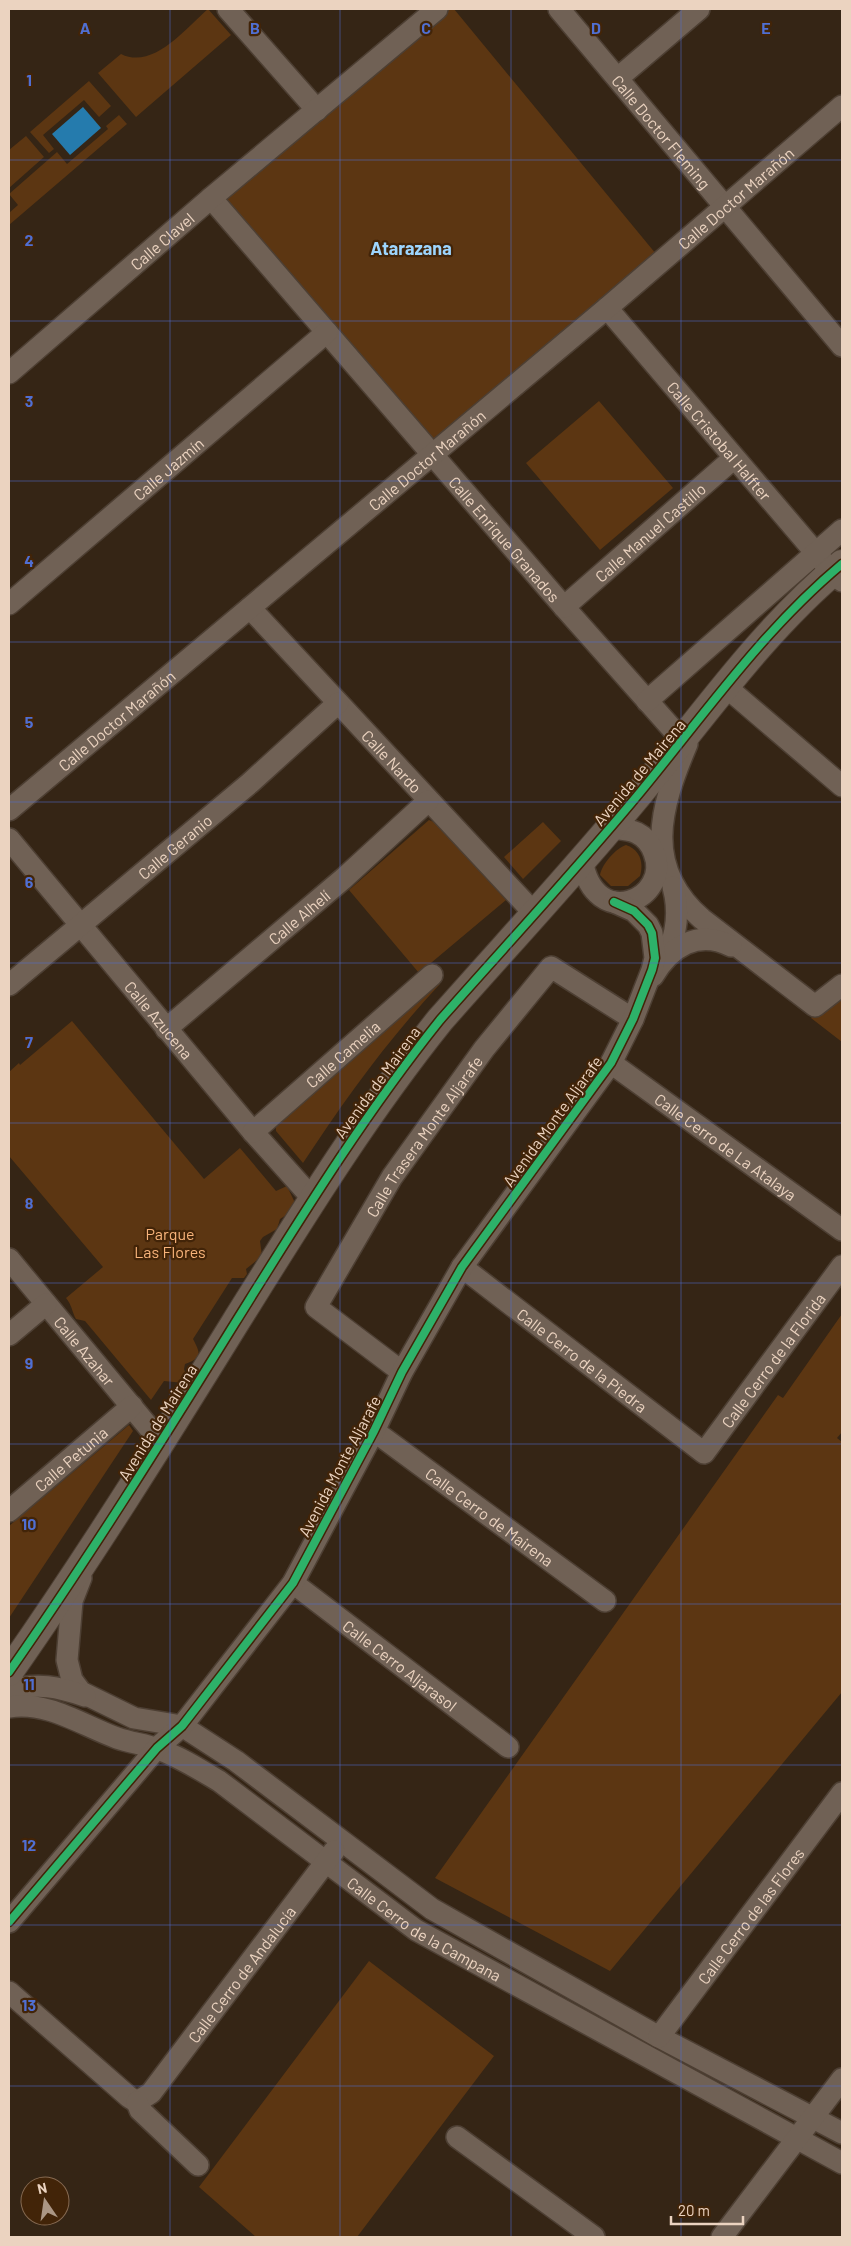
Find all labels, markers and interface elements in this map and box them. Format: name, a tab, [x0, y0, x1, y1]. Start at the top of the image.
text: A	[80, 18, 91, 37]
text: B	[250, 18, 260, 37]
text: C	[421, 18, 431, 37]
text: D	[591, 18, 601, 37]
text: E	[761, 18, 771, 37]
text: 1	[26, 70, 32, 89]
street label: Calle Doctor Fleming	[609, 71, 715, 192]
street label: Calle Doctor Marañón	[674, 143, 797, 253]
street label: Calle Clavel	[126, 208, 197, 273]
text: 2	[25, 230, 34, 249]
district label: Atarazana	[370, 237, 452, 259]
street label: Calle Cristobal Halfter	[664, 377, 776, 504]
text: 3	[25, 391, 33, 410]
street label: Calle Doctor Marañón	[364, 405, 489, 514]
street label: Calle Jazmín	[129, 433, 207, 504]
street label: Calle Enrique Granados	[446, 472, 565, 605]
street label: Calle Manuel Castillo	[591, 478, 709, 585]
text: 4	[24, 551, 34, 570]
street label: Calle Doctor Marañón	[54, 666, 179, 774]
text: 5	[25, 712, 34, 731]
street label: Avenida de Mairena	[589, 715, 689, 829]
street label: Calle Nardo	[359, 726, 426, 796]
street label: Calle Geranio	[134, 810, 215, 883]
text: 6	[25, 872, 34, 891]
street label: Calle Alhelí	[264, 885, 334, 948]
street label: Calle Azucena	[121, 977, 197, 1063]
street label: Calle Camelia	[301, 1016, 383, 1091]
street label: Avenida de Mairena	[330, 1023, 424, 1141]
text: 7	[25, 1032, 33, 1051]
street label: Calle Trasera Monte Aljarafe	[361, 1052, 486, 1220]
street label: Avenida Monte Aljarafe	[498, 1052, 606, 1190]
street label: Calle Cerro de La Atalaya	[651, 1089, 801, 1204]
text: 8	[25, 1193, 34, 1212]
park label: Parque Las Flores	[134, 1224, 206, 1261]
street label: Calle Cerro de la Florida	[717, 1289, 829, 1431]
street label: Calle Cerro de la Piedra	[514, 1304, 651, 1416]
street label: Calle Azahar	[51, 1312, 119, 1389]
text: 9	[25, 1353, 33, 1372]
street label: Avenida de Mairena	[114, 1360, 200, 1484]
street label: Avenida Monte Aljarafe	[294, 1392, 384, 1540]
street label: Calle Petunia	[30, 1422, 111, 1495]
street label: Calle Cerro de Mairena	[422, 1463, 558, 1570]
text: 10	[22, 1514, 36, 1533]
street label: Calle Cerro Aljarasol	[340, 1615, 461, 1714]
text: 11	[23, 1674, 35, 1693]
text: 12	[22, 1835, 36, 1854]
street label: Calle Cerro de las Flores	[693, 1844, 807, 1987]
street label: Calle Cerro de la Campana	[344, 1872, 505, 1984]
street label: Calle Cerro de Andalucía	[183, 1902, 299, 2046]
text: 13	[22, 1995, 36, 2014]
north arrow	[20, 2176, 70, 2226]
text: N	[36, 2179, 48, 2197]
scale bar	[671, 2194, 744, 2226]
text: 20 m	[678, 2201, 710, 2219]

